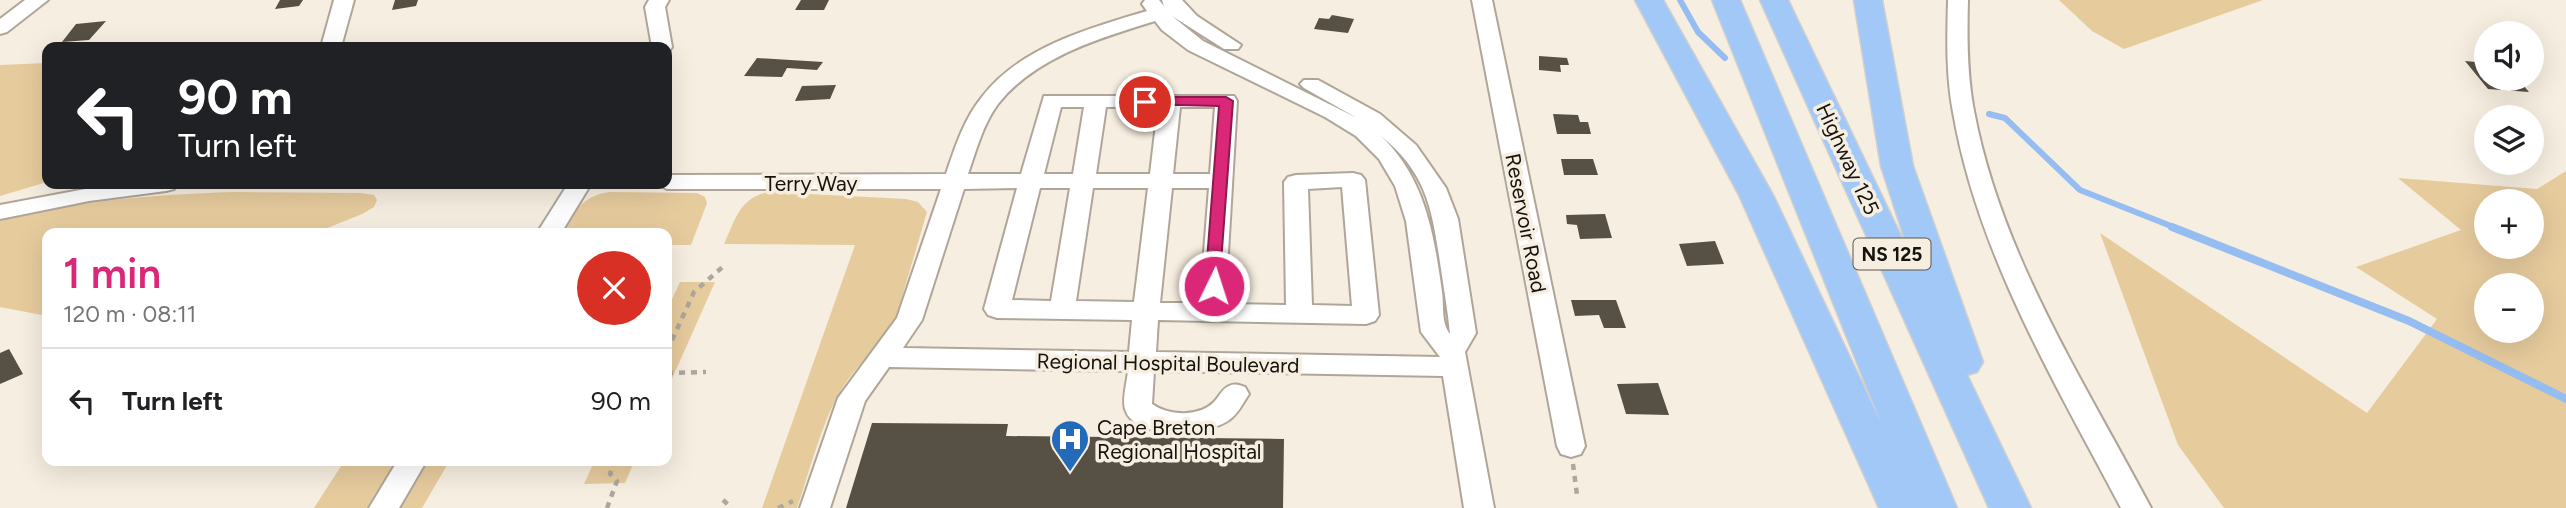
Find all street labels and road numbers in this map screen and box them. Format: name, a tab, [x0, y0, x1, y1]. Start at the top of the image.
street label: Highway 125	[1811, 99, 1885, 219]
street label: Reservoir Road	[1500, 151, 1552, 295]
street label: Terry Way	[764, 171, 858, 196]
road number: NS 125	[1854, 238, 1930, 270]
street label: Regional Hospital Boulevard	[1036, 348, 1300, 378]

